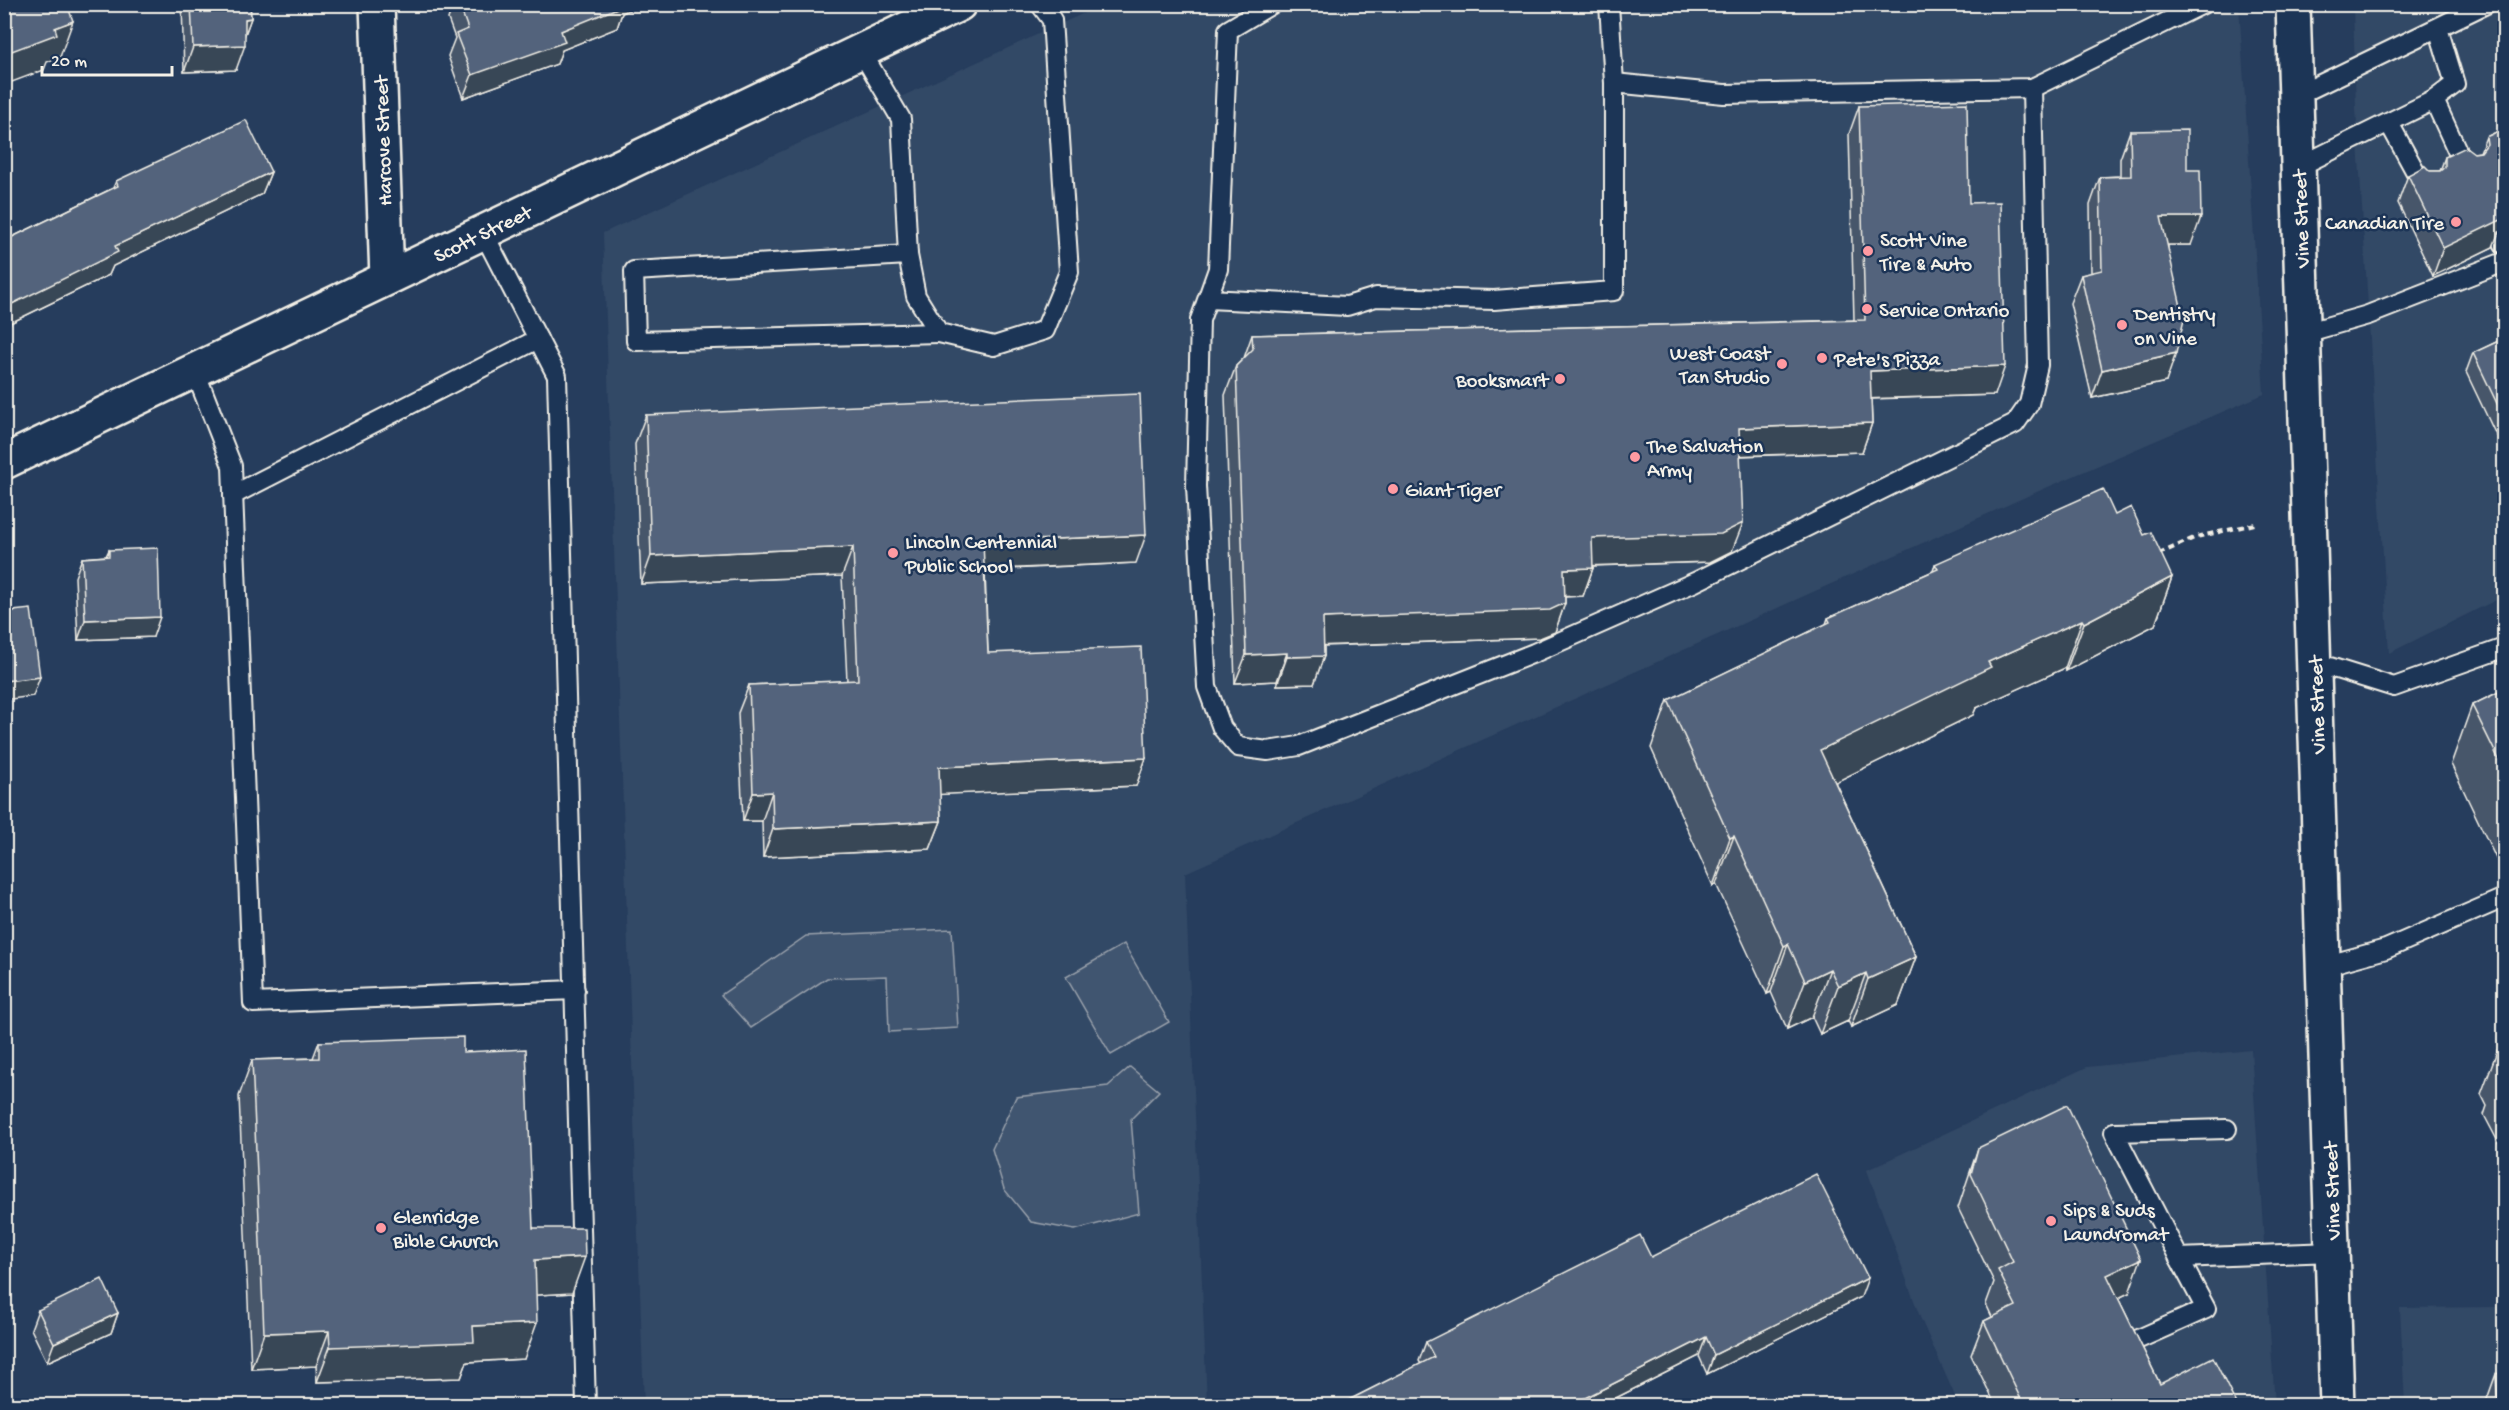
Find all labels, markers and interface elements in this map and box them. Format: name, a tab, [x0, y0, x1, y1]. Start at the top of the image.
scale bar	[42, 39, 172, 77]
text: 20 m	[51, 52, 87, 73]
street label: Harcove Street	[371, 73, 400, 206]
street label: Vine Street	[2289, 167, 2318, 269]
street label: Scott Street	[430, 201, 539, 271]
place label: Canadian Tire	[2325, 213, 2445, 238]
marker: Canadian Tire	[2449, 215, 2463, 229]
place label: Scott Vine Tire & Auto	[1879, 230, 1972, 279]
marker: Scott Vine Tire & Auto	[1861, 244, 1875, 258]
place label: Service Ontario	[1879, 300, 2010, 325]
marker: Service Ontario	[1860, 302, 1874, 316]
place label: Dentistry on Vine	[2132, 304, 2216, 353]
marker: Dentistry on Vine	[2115, 318, 2129, 332]
place label: West Coast Tan Studio	[1670, 343, 1772, 392]
place label: Pete's Pizza	[1833, 349, 1942, 374]
marker: Pete's Pizza	[1815, 351, 1829, 365]
marker: West Coast Tan Studio	[1775, 357, 1789, 371]
place label: Booksmart	[1455, 370, 1550, 395]
marker: Booksmart	[1553, 372, 1567, 386]
place label: The Salvation Army	[1646, 436, 1763, 485]
marker: The Salvation Army	[1628, 450, 1642, 464]
place label: Giant Tiger	[1405, 480, 1502, 505]
marker: Giant Tiger	[1386, 482, 1400, 496]
place label: Lincoln Centennial Public School	[904, 532, 1057, 581]
marker: Lincoln Centennial Public School	[886, 546, 900, 560]
street label: Vine Street	[2305, 653, 2334, 755]
street label: Vine Street	[2320, 1139, 2349, 1241]
place label: Sips & Suds Laundromat	[2063, 1200, 2170, 1249]
place label: Glenridge Bible Church	[392, 1207, 498, 1256]
marker: Sips & Suds Laundromat	[2044, 1214, 2058, 1228]
marker: Glenridge Bible Church	[374, 1221, 388, 1235]

